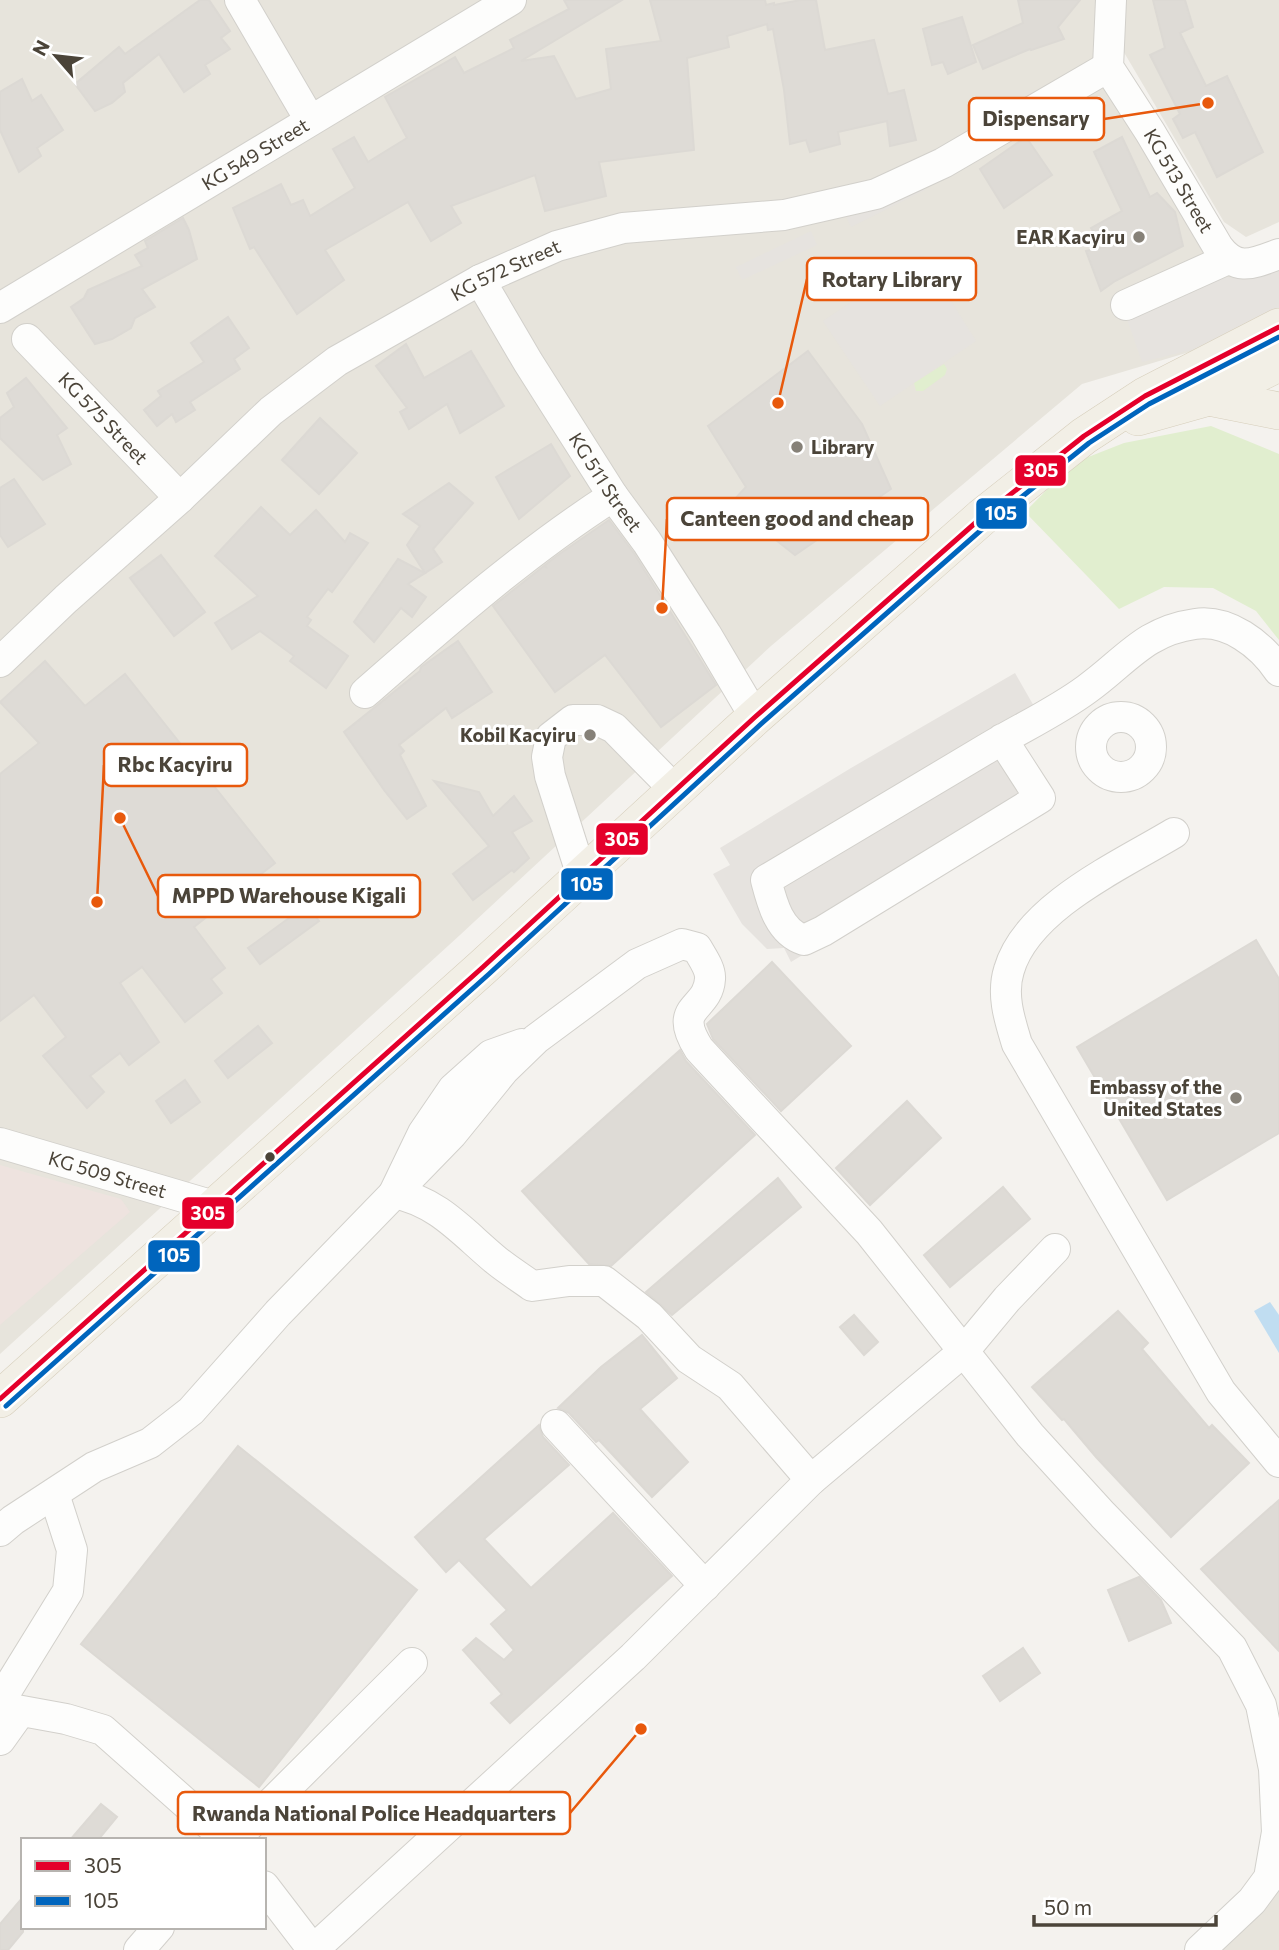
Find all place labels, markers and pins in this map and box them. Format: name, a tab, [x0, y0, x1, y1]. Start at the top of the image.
callout: Dispensary	[969, 98, 1104, 140]
place label: EAR Kacyiru	[1016, 225, 1125, 248]
marker: EAR Kacyiru	[1131, 229, 1147, 245]
callout: Rotary Library	[807, 258, 976, 300]
place label: Library	[811, 435, 875, 458]
marker: Library	[789, 439, 805, 455]
callout: Canteen good and cheap	[667, 498, 928, 540]
place label: Kobil Kacyiru	[460, 723, 576, 746]
marker: Kobil Kacyiru	[582, 727, 598, 743]
callout: Rbc Kacyiru	[104, 744, 247, 786]
callout: MPPD Warehouse Kigali	[158, 875, 420, 917]
place label: Embassy of the United States	[1090, 1075, 1222, 1120]
marker: Embassy of the United States	[1228, 1090, 1244, 1106]
unlabelled marker	[263, 1150, 277, 1164]
callout: Rwanda National Police Headquarters	[178, 1792, 570, 1834]

